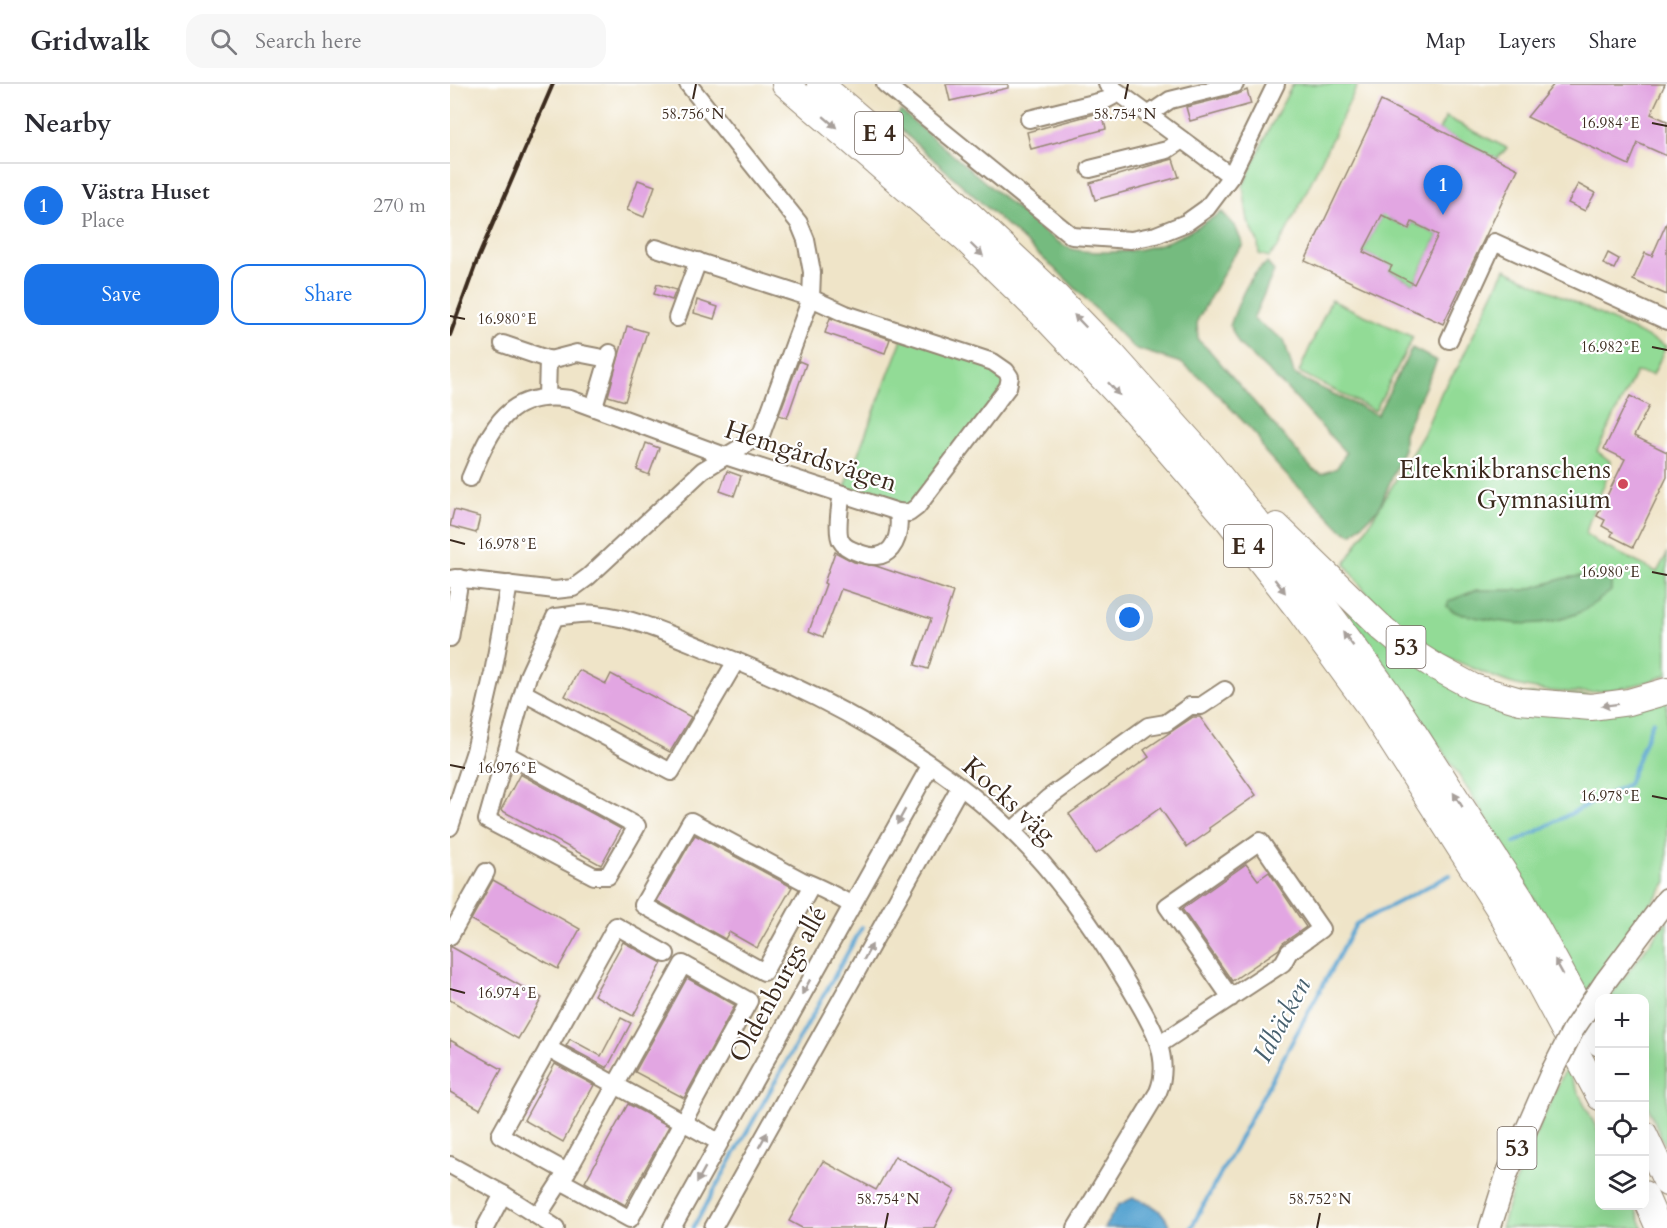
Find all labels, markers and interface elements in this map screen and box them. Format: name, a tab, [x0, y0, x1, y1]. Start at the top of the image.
search box	[186, 14, 606, 68]
text: Gridwalk	[30, 22, 150, 60]
icon: search	[207, 25, 240, 58]
text: Search here	[255, 26, 362, 56]
text: Map	[1426, 27, 1466, 56]
text: Layers	[1499, 27, 1556, 56]
text: Share	[1589, 27, 1637, 56]
text: 58.756°N	[662, 104, 725, 124]
text: 58.754°N	[1094, 104, 1157, 124]
text: Nearby	[24, 106, 112, 141]
road number: E 4	[855, 112, 903, 154]
text: 16.984°E	[1580, 113, 1640, 133]
one-way arrow	[822, 115, 837, 128]
pin: 1	[1424, 166, 1462, 215]
text: Västra Huset	[81, 177, 210, 207]
text: 1	[38, 192, 49, 219]
text: 270 m	[373, 192, 426, 219]
text: Place	[81, 207, 125, 234]
one-way arrow	[969, 243, 983, 257]
button: Save	[24, 264, 219, 325]
button: Share	[231, 264, 426, 325]
text: 16.980°E	[477, 309, 537, 329]
one-way arrow	[1074, 315, 1088, 329]
text: 16.982°E	[1580, 337, 1640, 357]
one-way arrow	[1107, 381, 1121, 396]
street label: Hemgårdsvägen	[720, 412, 902, 500]
place label: Elteknikbranschens Gymnasium	[1399, 452, 1611, 517]
marker: Elteknikbranschens Gymnasium	[1616, 477, 1630, 491]
road number: E 4	[1224, 525, 1272, 567]
text: 16.978°E	[477, 534, 537, 554]
text: 16.980°E	[1580, 562, 1640, 582]
one-way arrow	[1273, 578, 1286, 593]
your location	[1115, 603, 1144, 632]
road number: 53	[1386, 626, 1426, 668]
one-way arrow	[1342, 631, 1354, 647]
one-way arrow	[1601, 700, 1620, 709]
street label: Kocks väg	[955, 749, 1063, 851]
text: 16.976°E	[477, 758, 537, 778]
text: 16.978°E	[1580, 786, 1640, 806]
one-way arrow	[1452, 792, 1463, 808]
one-way arrow	[897, 808, 907, 825]
street label: Oldenburgs allé	[721, 900, 835, 1068]
one-way arrow	[863, 943, 873, 960]
one-way arrow	[1554, 958, 1564, 975]
water label: Idbäcken	[1244, 971, 1320, 1069]
one-way arrow	[801, 979, 811, 996]
text: 16.974°E	[477, 983, 537, 1003]
map controls	[1595, 994, 1649, 1210]
button: +	[1595, 994, 1649, 1048]
button: −	[1595, 1048, 1649, 1102]
button: locate	[1595, 1102, 1649, 1156]
road number: 53	[1498, 1127, 1536, 1169]
one-way arrow	[757, 1132, 768, 1148]
button: layers	[1595, 1156, 1649, 1210]
one-way arrow	[696, 1167, 706, 1184]
text: 58.754°N	[857, 1189, 920, 1209]
text: 58.752°N	[1289, 1189, 1352, 1209]

